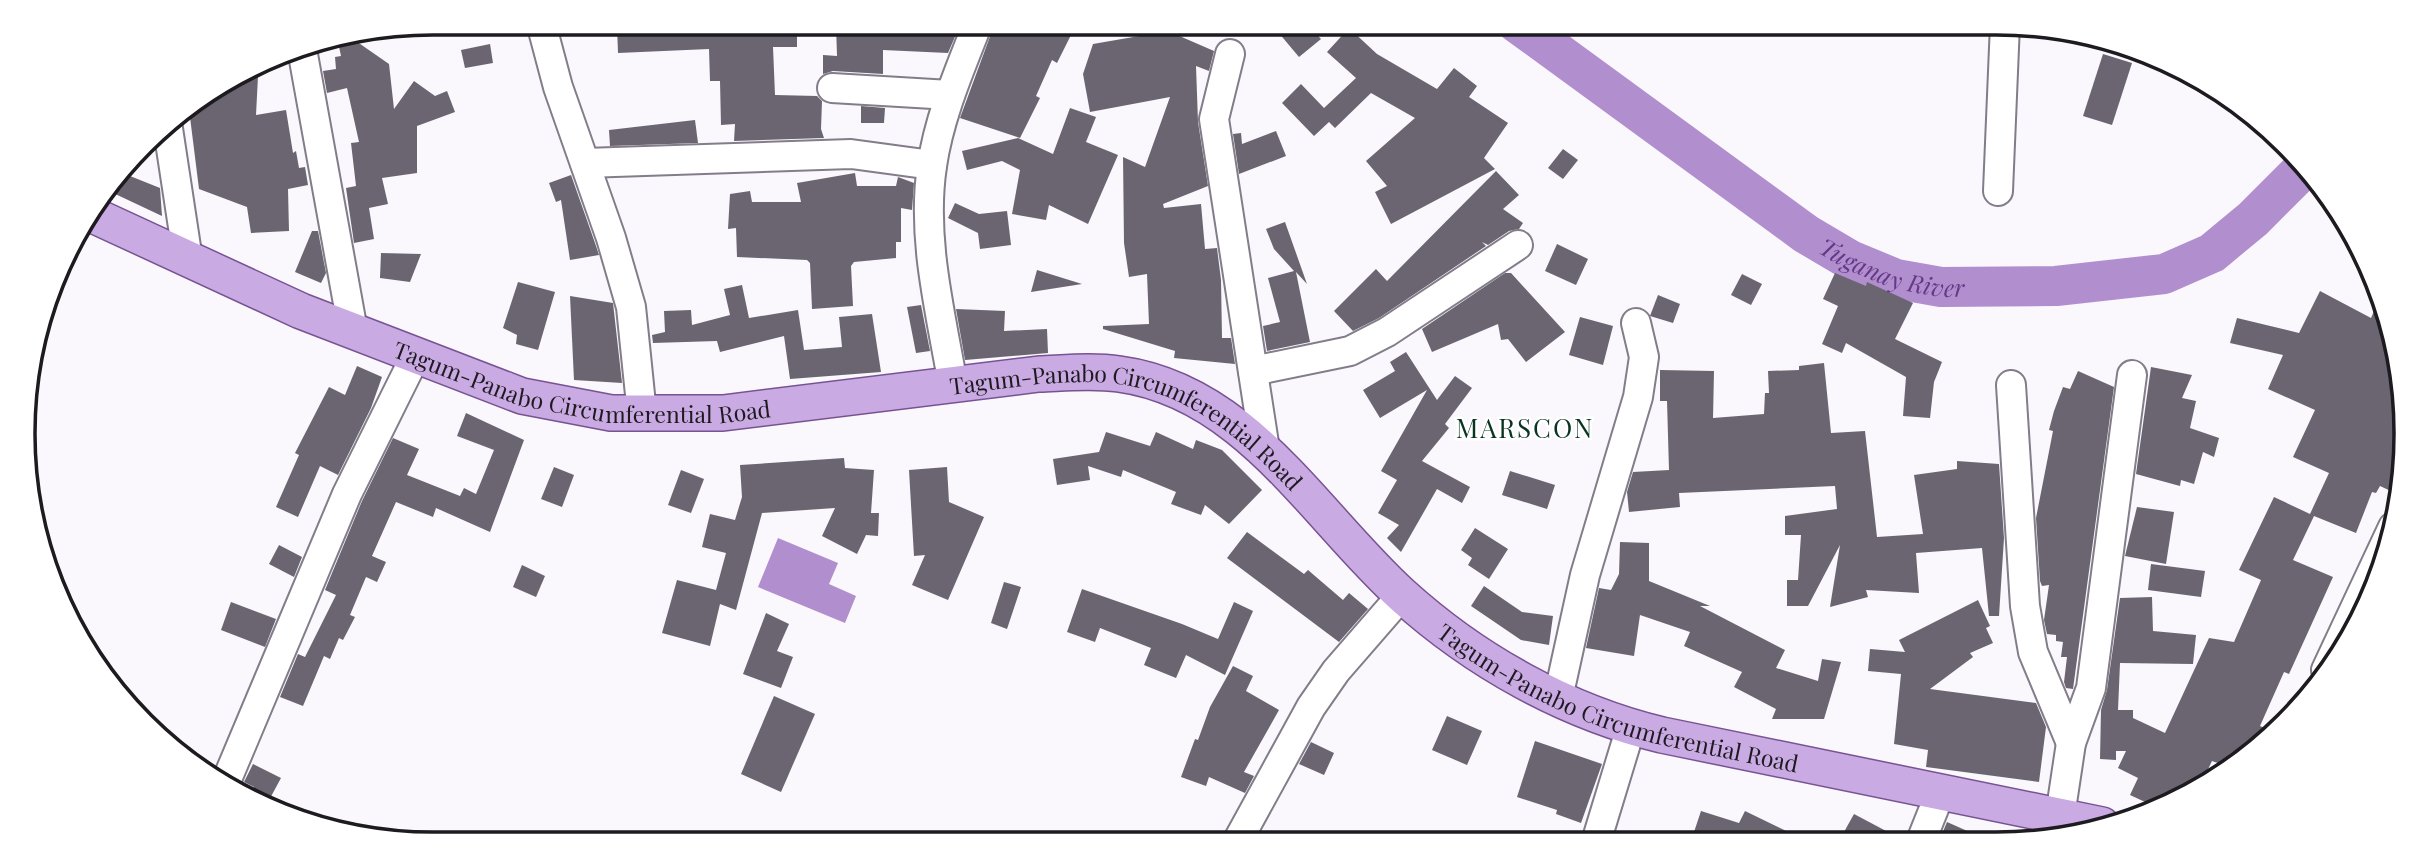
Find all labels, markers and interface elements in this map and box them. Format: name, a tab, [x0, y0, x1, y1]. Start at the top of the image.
water label: Tuganay River	[1814, 230, 1965, 303]
street label: Tagum-Panabo Circumferential Road	[389, 333, 772, 429]
street label: Tagum-Panabo Circumferential Road	[948, 356, 1310, 496]
district label: MARSCON	[1456, 410, 1594, 445]
street label: Tagum-Panabo Circumferential Road	[1432, 615, 1802, 778]

